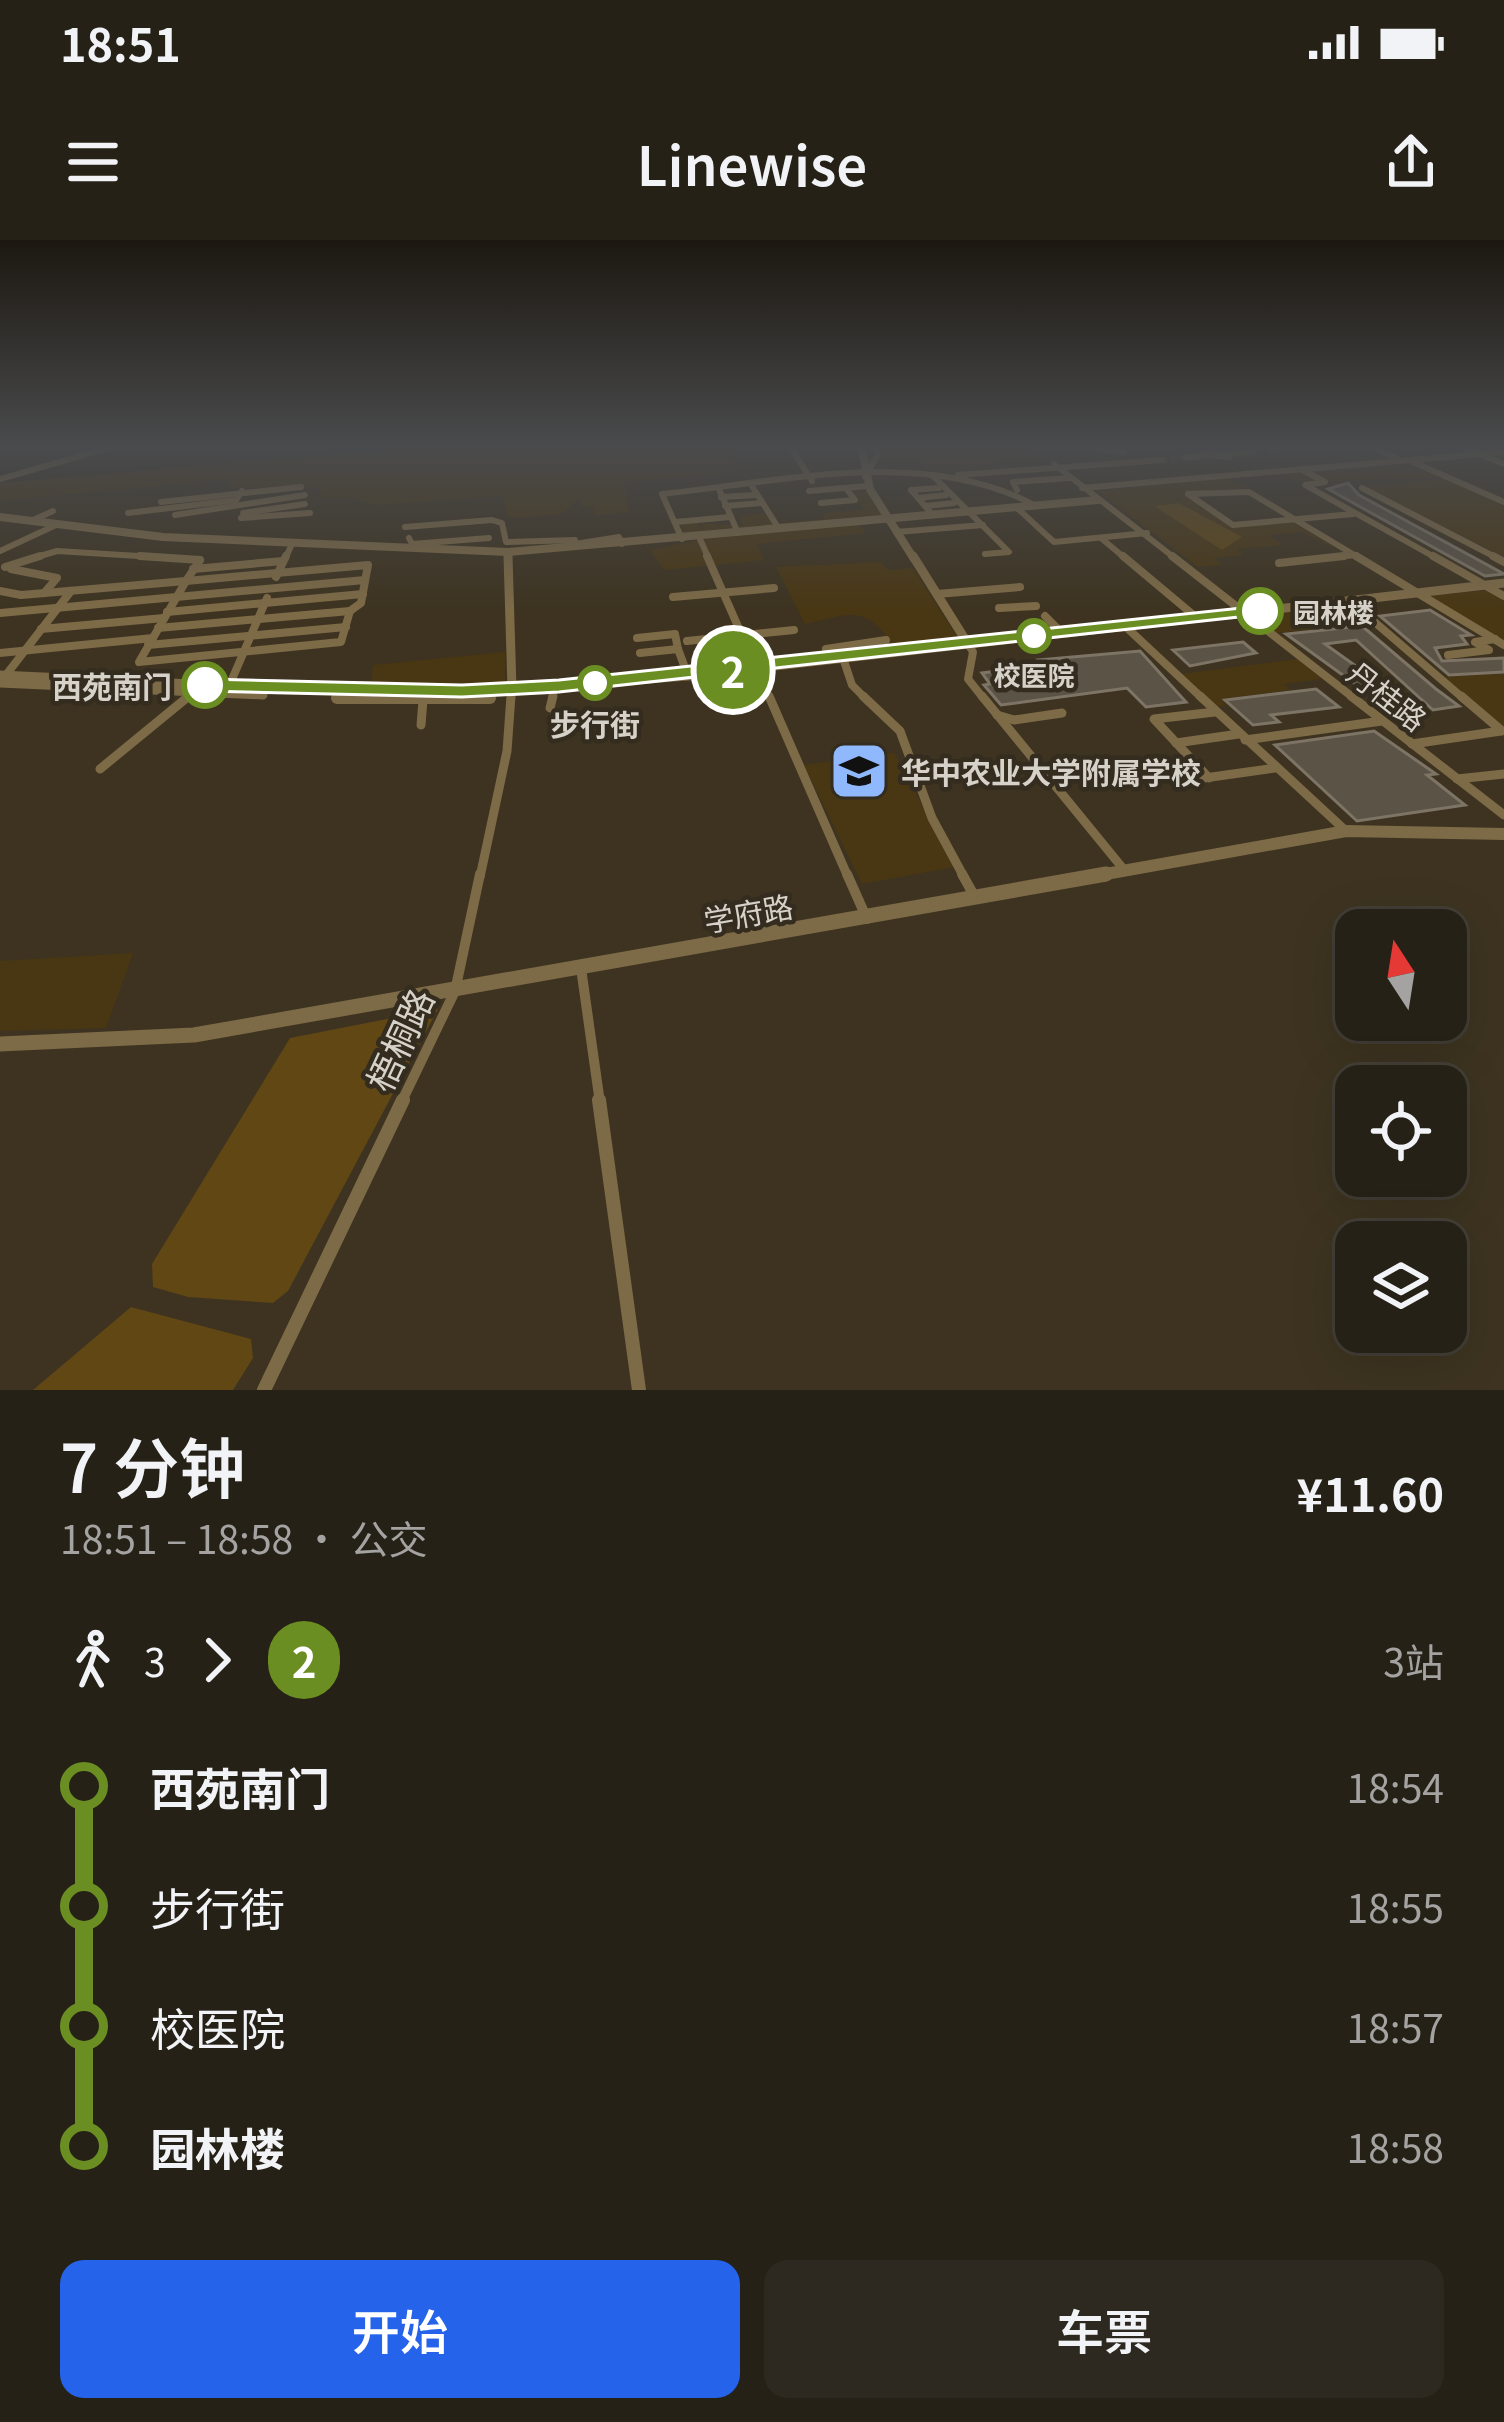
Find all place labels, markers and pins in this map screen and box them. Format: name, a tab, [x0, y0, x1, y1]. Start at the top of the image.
marker: 园林楼	[1238, 589, 1282, 633]
place label: 园林楼	[1293, 592, 1374, 631]
marker: 校医院	[1018, 620, 1050, 652]
place label: 校医院	[994, 655, 1075, 694]
place label: 西苑南门	[52, 663, 172, 707]
marker: 西苑南门	[183, 663, 227, 707]
marker: 步行街	[579, 667, 611, 699]
place label: 步行街	[550, 701, 640, 745]
school or university icon: 华中农业大学附属学校	[828, 740, 890, 802]
place label: 华中农业大学附属学校	[901, 749, 1201, 793]

